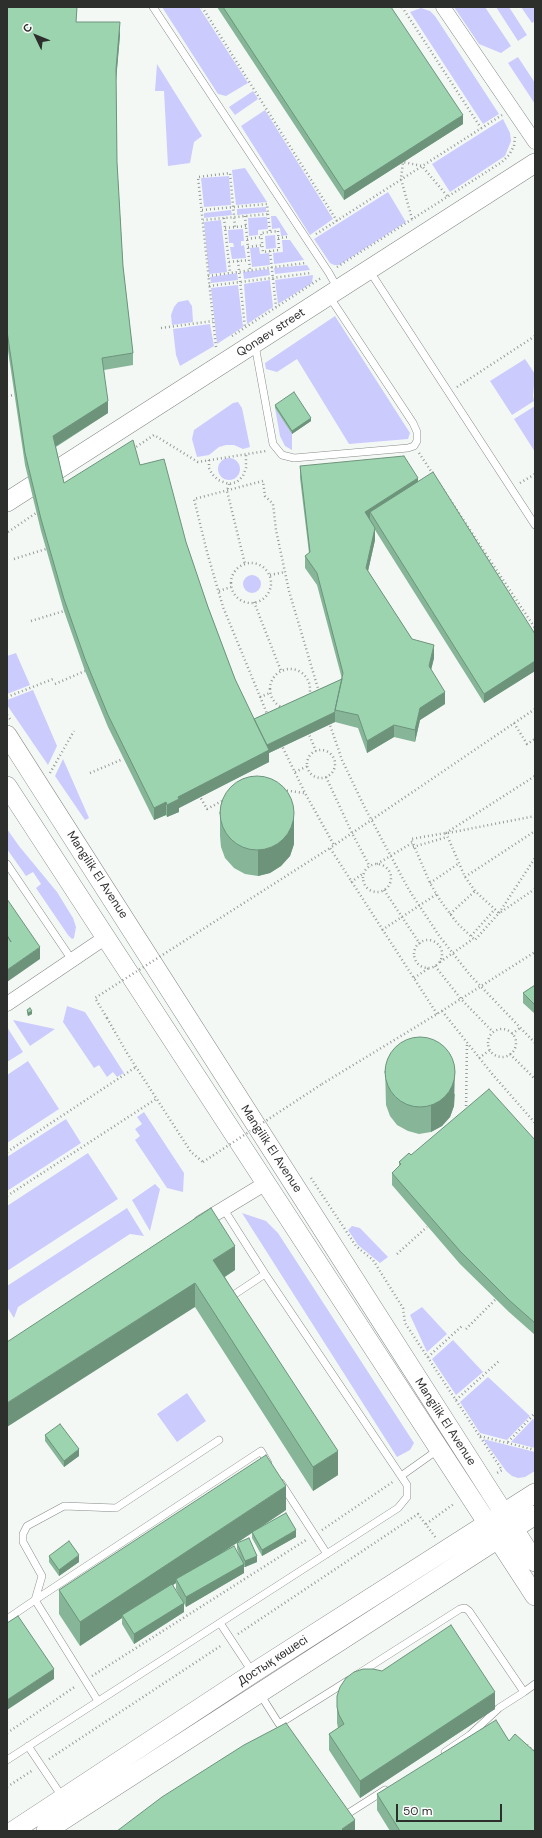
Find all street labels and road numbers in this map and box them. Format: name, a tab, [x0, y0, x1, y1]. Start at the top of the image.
street label: Qonaev street	[234, 306, 308, 360]
street label: Mangilik El Avenue	[63, 829, 131, 921]
street label: Mangilik El Avenue	[237, 1103, 305, 1195]
street label: Mangilik El Avenue	[411, 1376, 479, 1468]
street label: Достық көшесі	[235, 1633, 311, 1689]

